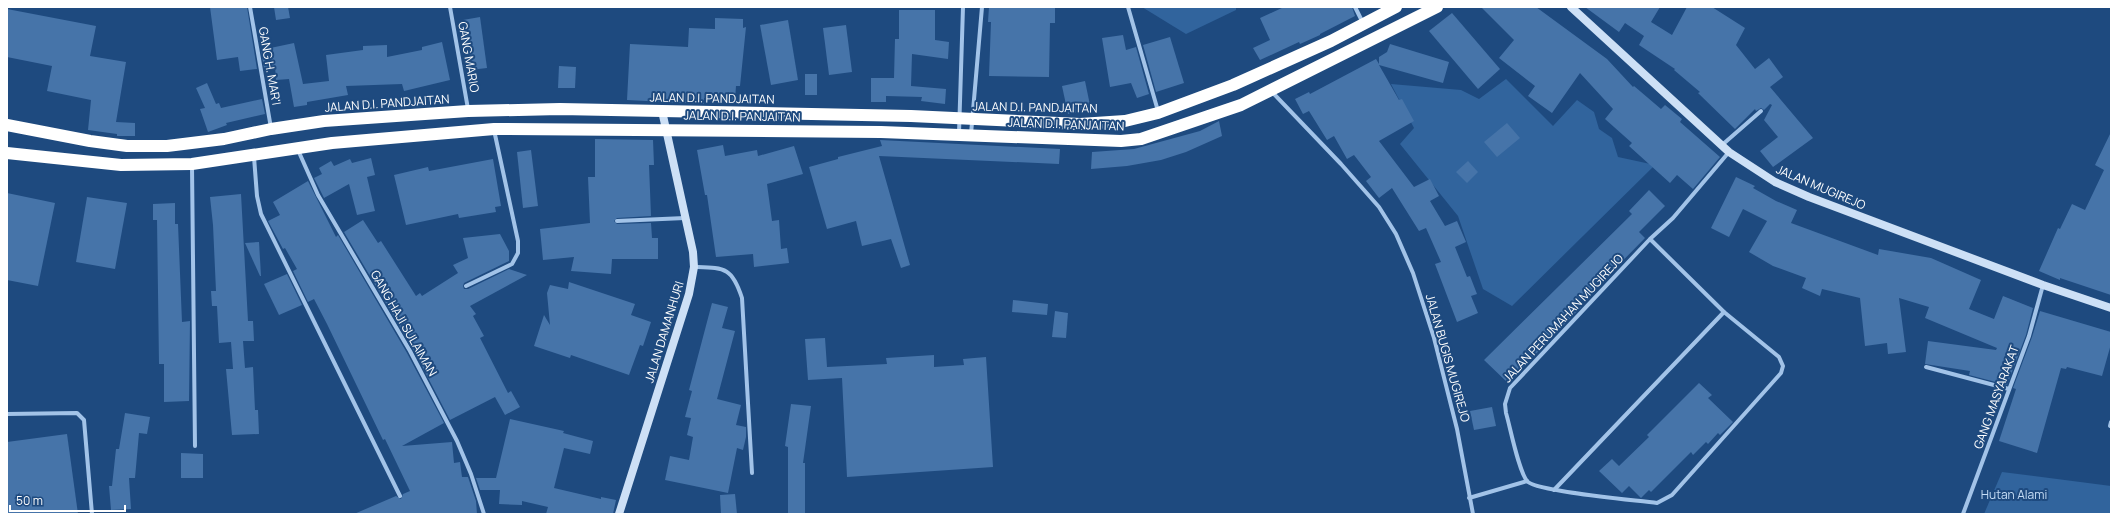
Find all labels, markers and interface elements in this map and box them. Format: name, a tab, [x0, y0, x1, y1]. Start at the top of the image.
street label: GANG MARIO	[454, 20, 484, 94]
street label: GANG H. MAR'I	[255, 26, 285, 106]
street label: JALAN D.I. PANDJAITAN	[649, 88, 775, 108]
street label: JALAN D.I. PANDJAITAN	[324, 90, 450, 116]
street label: JALAN D.I. PANDJAITAN	[972, 97, 1098, 117]
street label: JALAN D.I. PANJAITAN	[683, 106, 801, 126]
street label: JALAN D.I. PANJAITAN	[1007, 113, 1125, 135]
street label: JALAN MUGIREJO	[1774, 160, 1869, 214]
street label: JALAN PERUMAHAN MUGIREJO	[1499, 250, 1627, 386]
street label: GANG HAJI SULAIMAN	[367, 267, 441, 379]
street label: JALAN DAMANHURI	[640, 279, 688, 385]
street label: JALAN BUGIS MUGIREJO	[1422, 292, 1475, 424]
street label: GANG MASYARAKAT	[1969, 342, 2023, 451]
park label: Hutan Alami	[1981, 486, 2047, 503]
scale bar	[10, 487, 125, 513]
text: 50 m	[16, 492, 43, 509]

